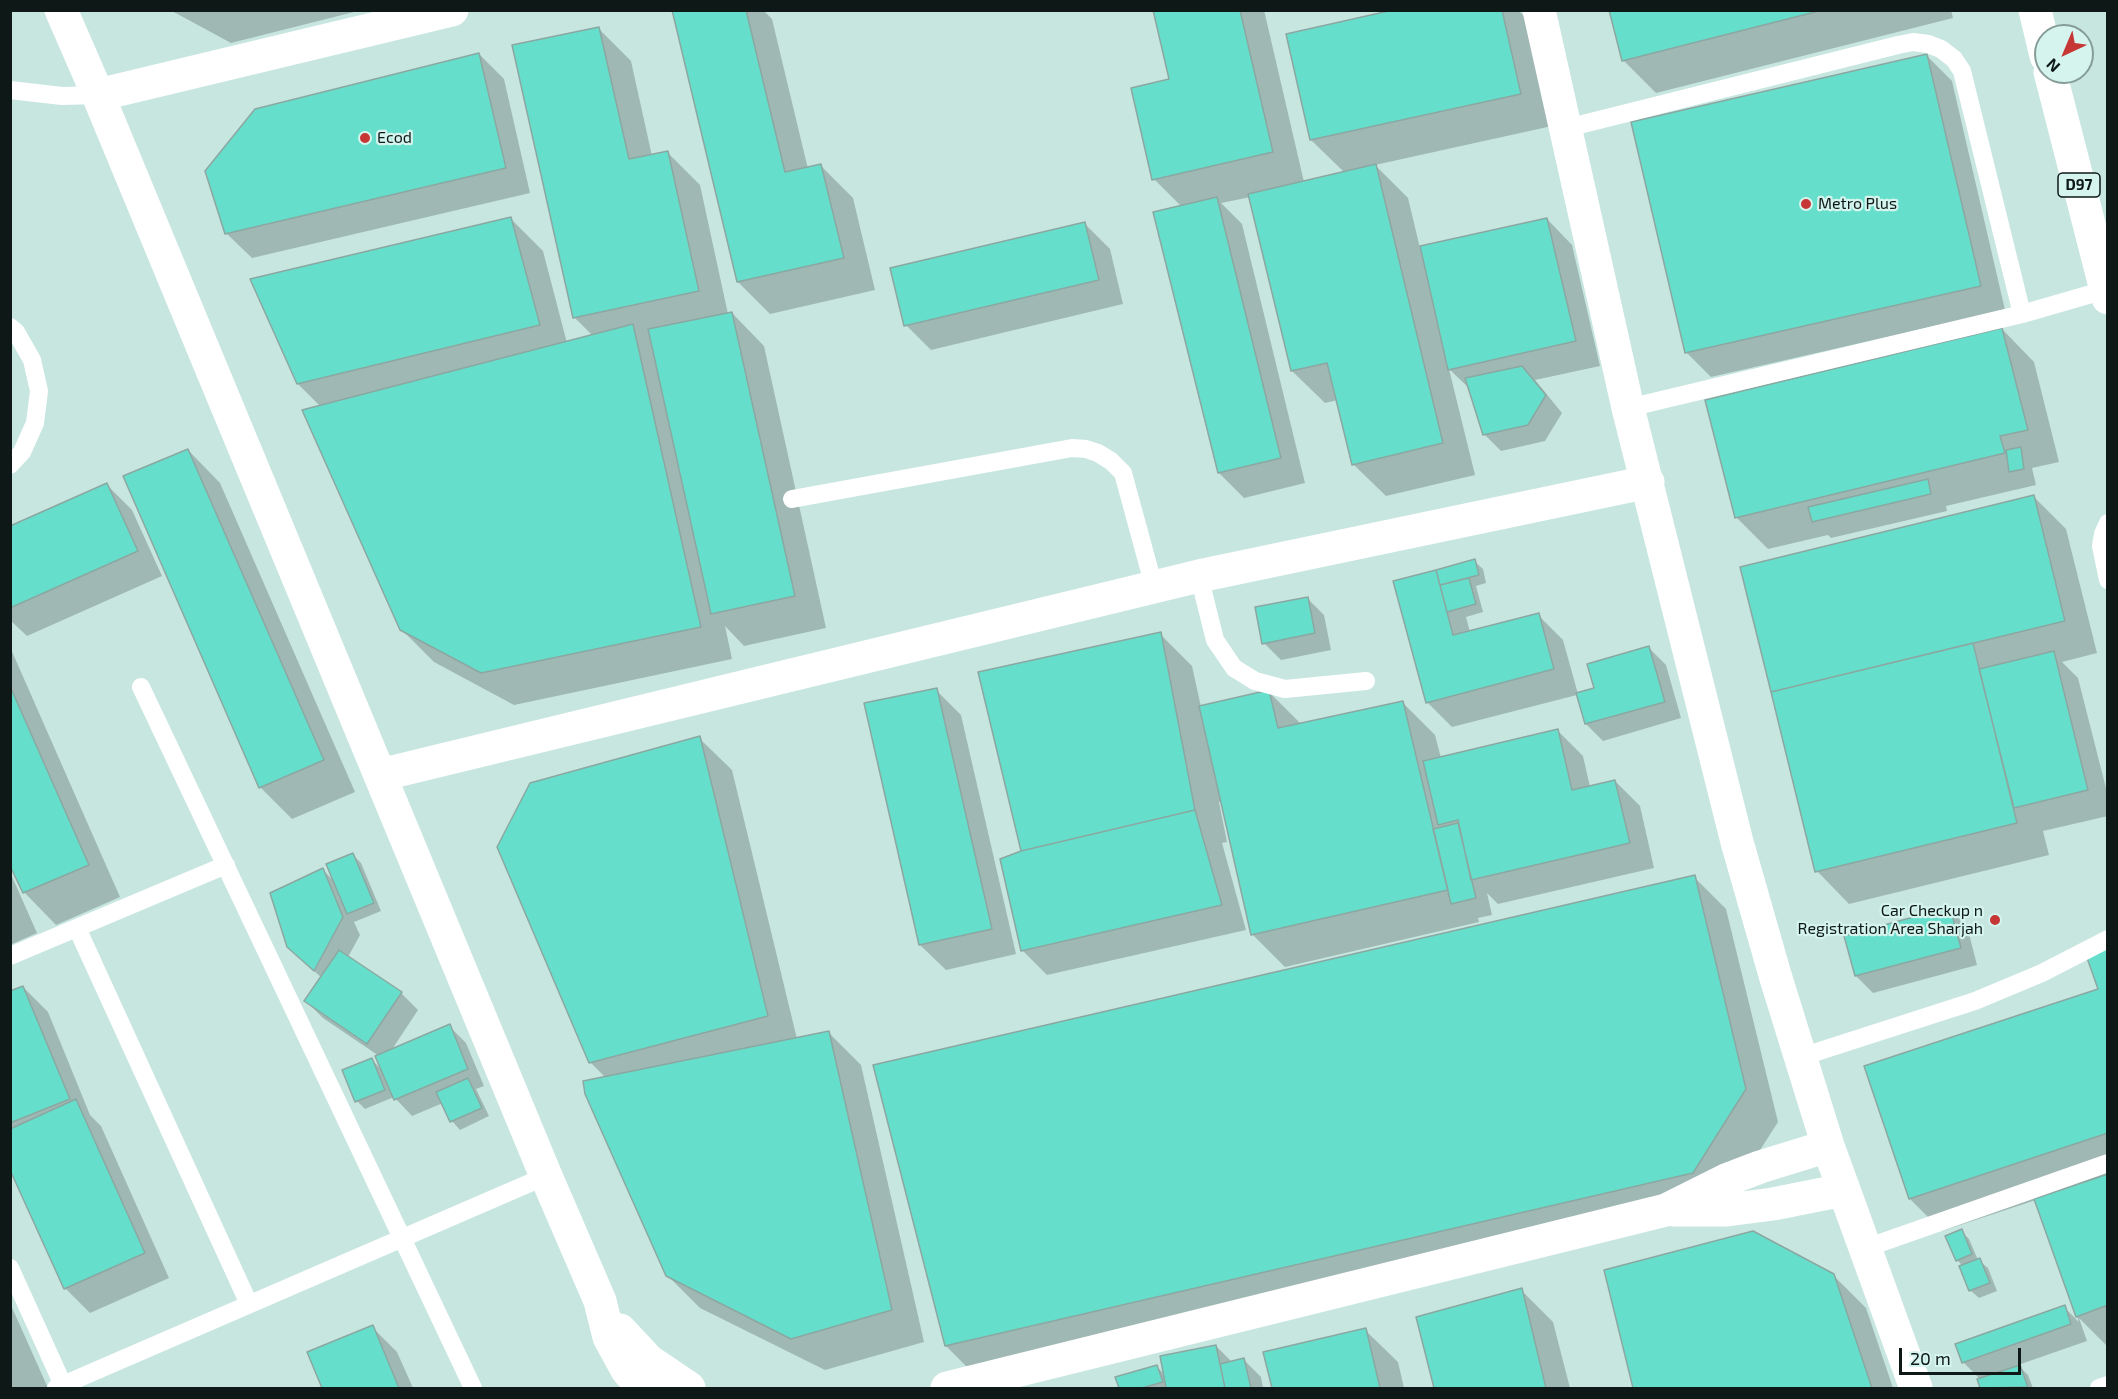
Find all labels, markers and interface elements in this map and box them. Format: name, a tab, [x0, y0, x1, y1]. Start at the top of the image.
north arrow	[2034, 24, 2094, 84]
text: N	[2042, 55, 2063, 77]
place label: Ecod	[377, 128, 412, 148]
marker: Ecod	[358, 131, 372, 145]
road number: D97	[2058, 173, 2100, 197]
place label: Metro Plus	[1818, 194, 1897, 214]
marker: Metro Plus	[1799, 197, 1813, 211]
place label: Car Checkup n Registration Area Sharjah	[1798, 901, 1983, 939]
marker: Car Checkup n Registration Area Sharjah	[1988, 913, 2002, 927]
scale bar	[1902, 1336, 2024, 1374]
text: 20 m	[1910, 1347, 1951, 1369]

